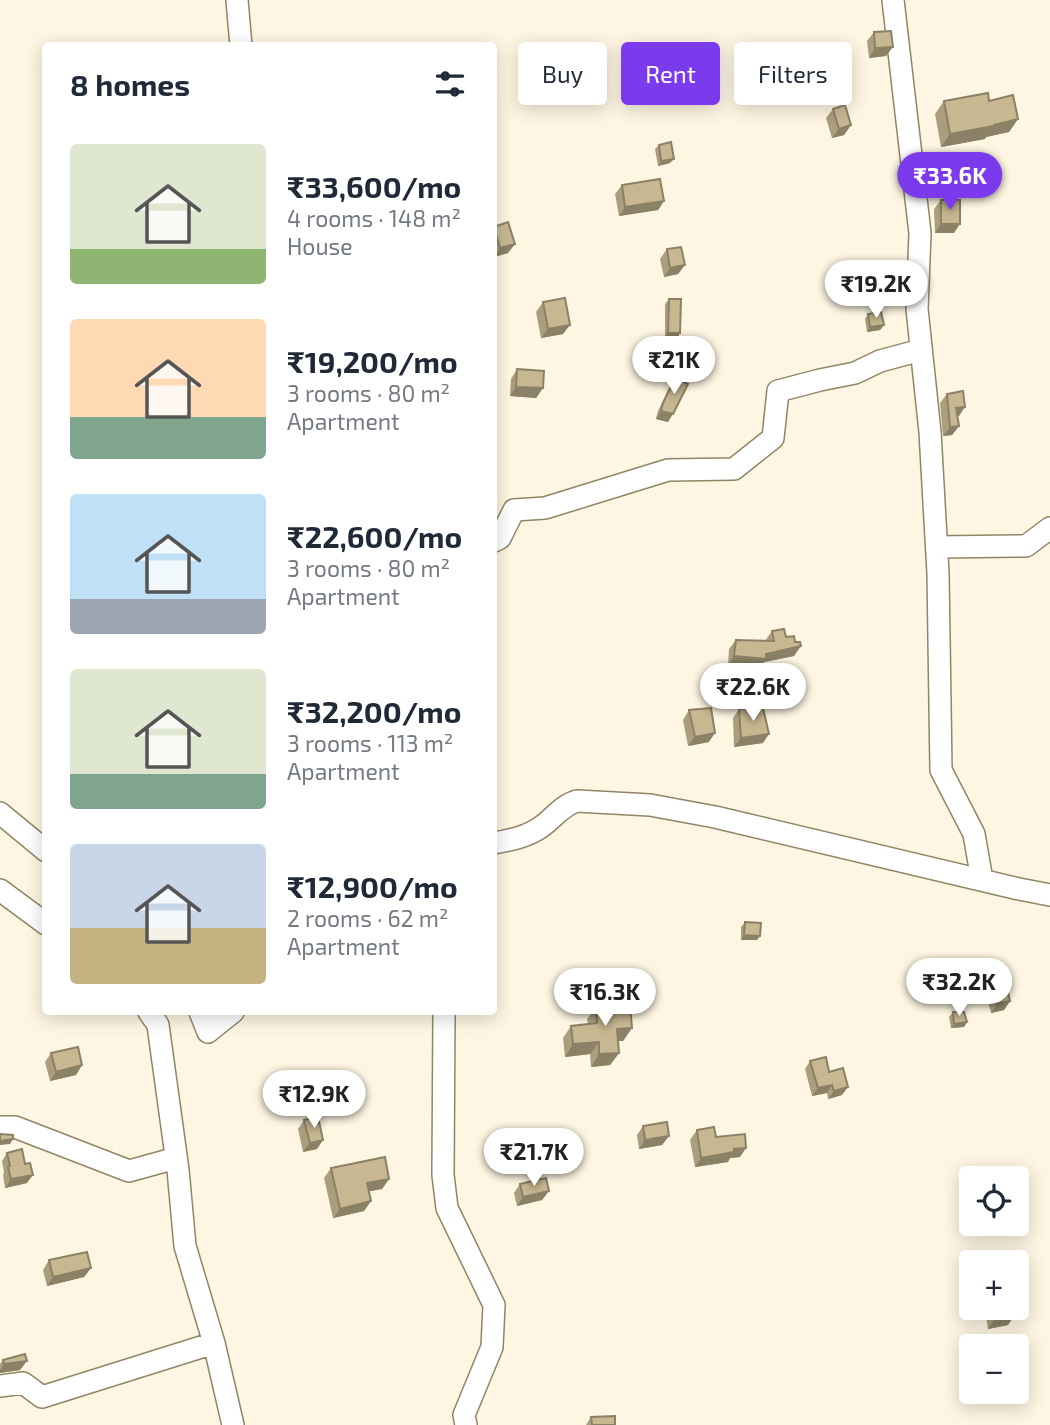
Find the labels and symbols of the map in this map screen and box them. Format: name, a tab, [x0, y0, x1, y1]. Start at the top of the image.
pin: ₹33.6K	[893, 152, 1007, 212]
pin: ₹19.2K	[819, 260, 933, 320]
pin: ₹21K	[633, 336, 715, 396]
pin: ₹22.6K	[696, 664, 810, 723]
pin: ₹32.2K	[902, 958, 1016, 1018]
pin: ₹16.3K	[548, 968, 662, 1028]
pin: ₹12.9K	[257, 1070, 371, 1130]
pin: ₹21.7K	[477, 1128, 591, 1188]

